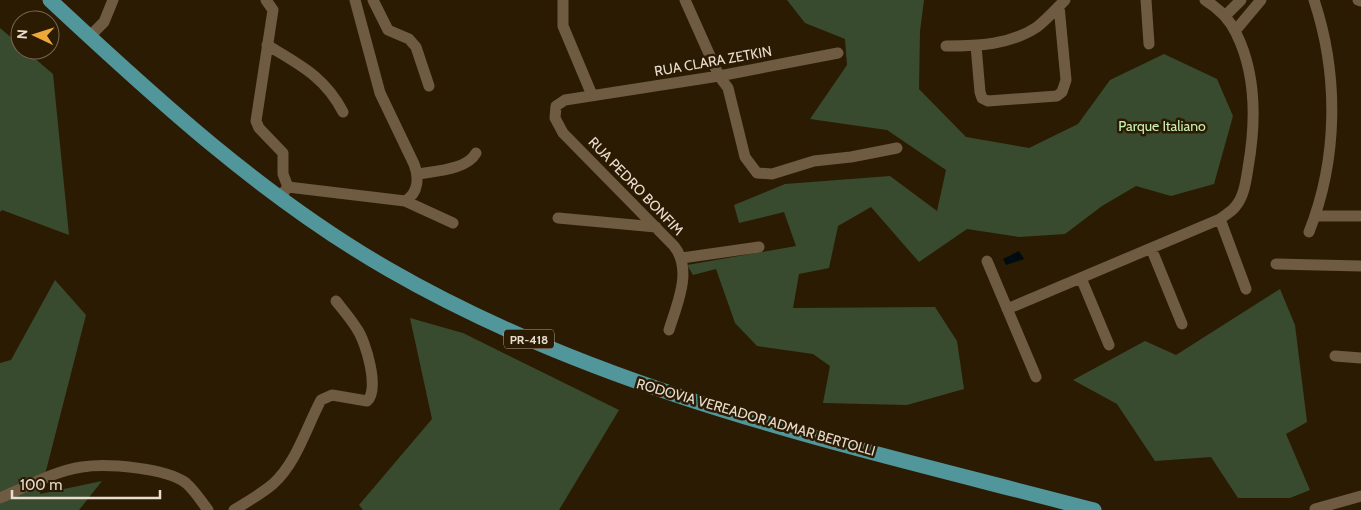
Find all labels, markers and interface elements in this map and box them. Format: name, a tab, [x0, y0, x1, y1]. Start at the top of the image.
north arrow	[10, 10, 60, 60]
text: N	[13, 29, 31, 40]
street label: RUA CLARA ZETKIN	[653, 42, 773, 80]
park label: Parque Italiano	[1118, 117, 1206, 135]
street label: RUA PEDRO BONFIM	[584, 133, 688, 239]
road number: PR-418	[504, 329, 554, 348]
street label: RODOVIA VEREADOR ADMAR BERTOLLI	[634, 374, 878, 460]
scale bar	[12, 468, 160, 500]
text: 100 m	[20, 476, 62, 494]

